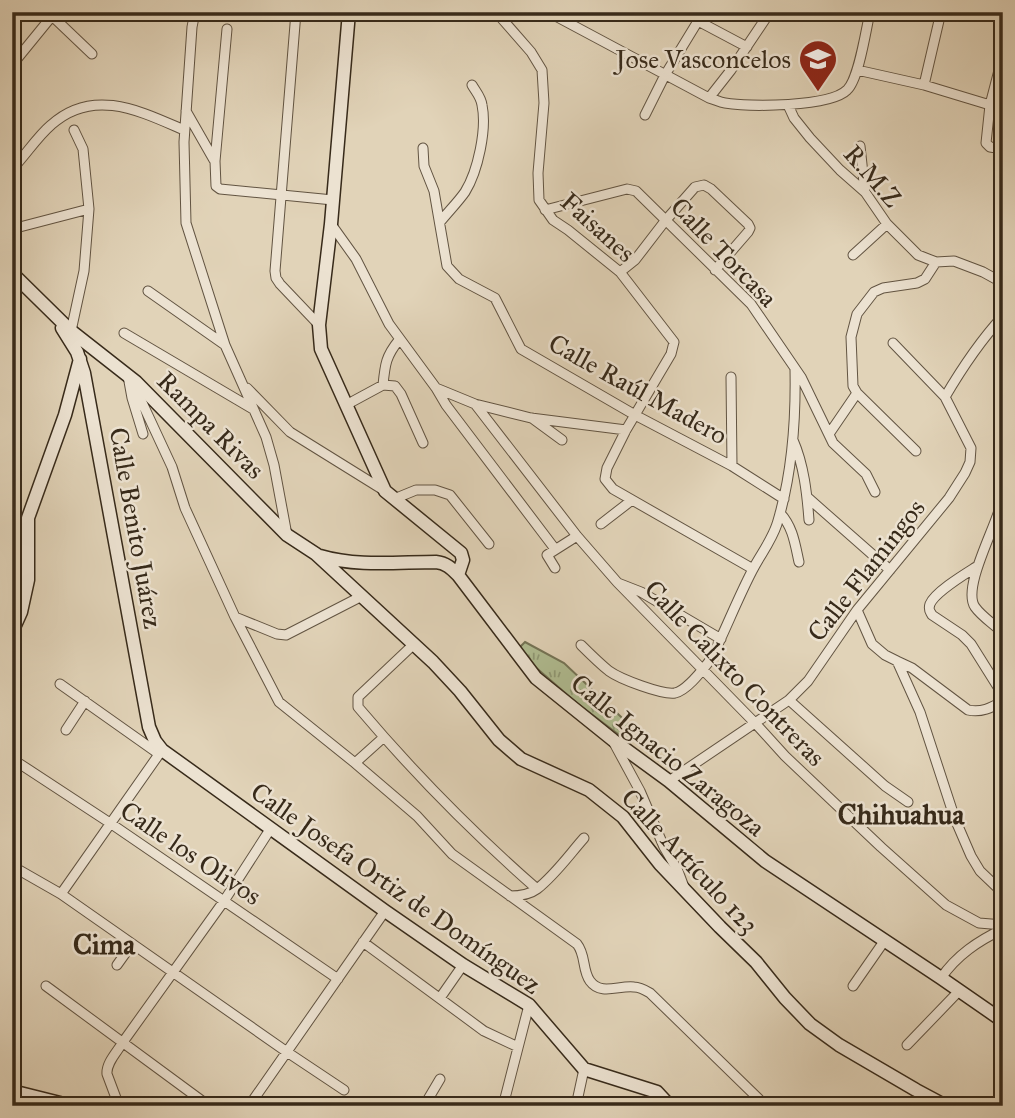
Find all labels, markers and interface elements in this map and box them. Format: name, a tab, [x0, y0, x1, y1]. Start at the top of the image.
school or university icon: Jose Vasconcelos	[797, 38, 839, 93]
place label: Jose Vasconcelos	[612, 43, 791, 75]
street label: R.M.Z	[837, 138, 909, 214]
street label: Faisanes	[554, 185, 642, 269]
street label: Calle Torcasa	[664, 191, 784, 313]
street label: Calle Raúl Madero	[543, 327, 733, 451]
street label: Rampa Rivas	[151, 365, 271, 485]
street label: Calle Benito Juárez	[103, 425, 169, 631]
street label: Calle Flamingos	[800, 492, 932, 648]
street label: Calle Calixto Contreras	[638, 573, 832, 773]
street label: Calle Ignacio Zaragoza	[565, 667, 771, 843]
street label: Calle Josefa Ortiz de Domínguez	[245, 775, 547, 1001]
street label: Calle Artículo 123	[615, 782, 765, 940]
street label: Calle los Olivos	[114, 794, 268, 912]
district label: Chihuahua	[838, 797, 965, 832]
district label: Cima	[73, 927, 136, 962]

